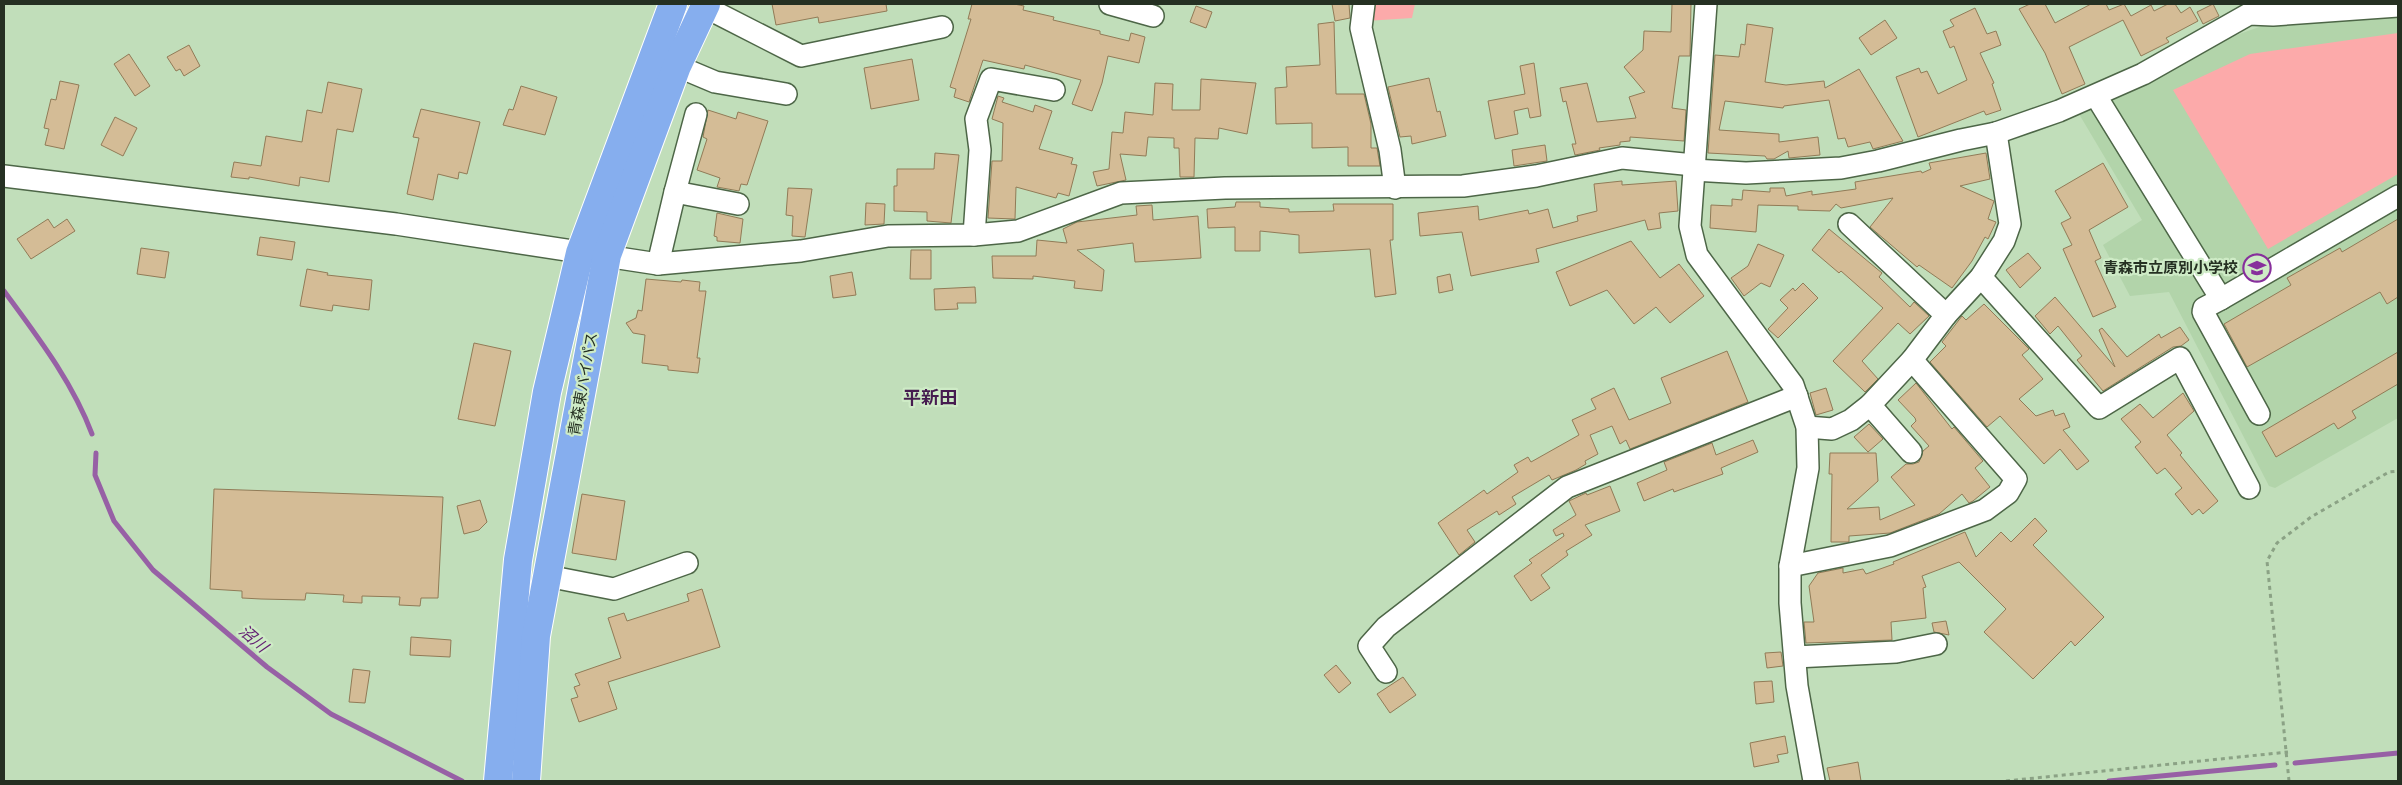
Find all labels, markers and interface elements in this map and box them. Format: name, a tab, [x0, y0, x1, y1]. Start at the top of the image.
school or university icon: 青森市立原別小学校	[2242, 253, 2272, 283]
place label: 青森市立原別小学校	[2103, 259, 2238, 277]
street label: 青森東バイパス	[565, 331, 601, 437]
district label: 平新田	[903, 387, 957, 409]
water label: 沼川	[234, 621, 273, 658]

